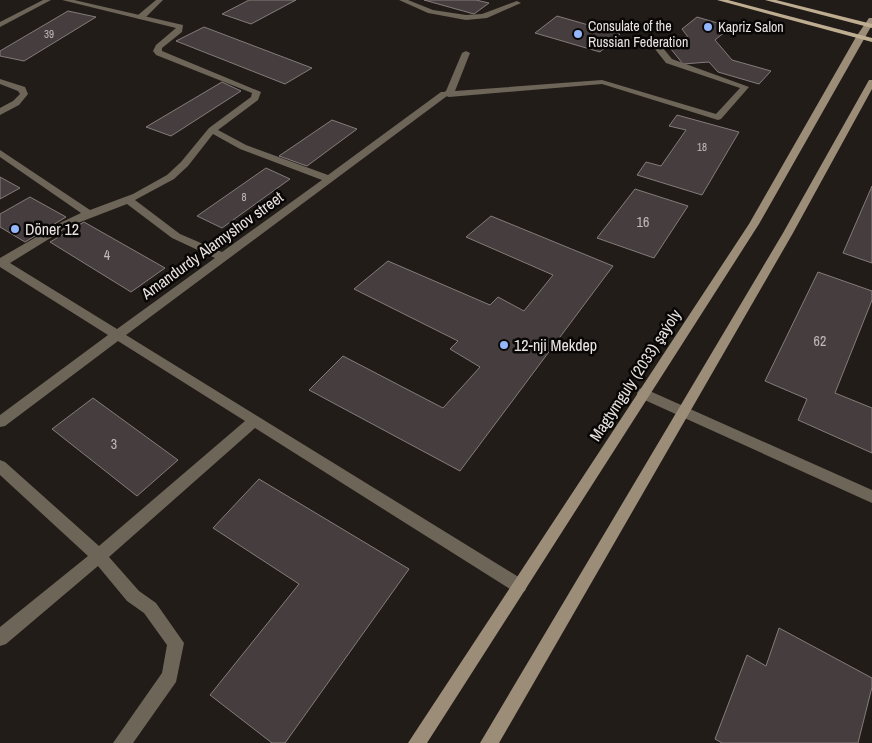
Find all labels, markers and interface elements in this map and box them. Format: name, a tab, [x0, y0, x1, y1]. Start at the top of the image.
place label: Consulate of the Russian Federation	[588, 17, 688, 51]
place label: Kapriz Salon	[718, 18, 784, 36]
marker: Kapriz Salon	[702, 21, 714, 33]
house number: 39	[44, 27, 54, 41]
marker: Consulate of the Russian Federation	[572, 28, 584, 40]
house number: 18	[697, 140, 707, 154]
street label: Amandurdy Alamyshov street	[136, 186, 288, 305]
house number: 8	[241, 190, 247, 204]
house number: 16	[637, 213, 649, 231]
place label: Döner 12	[25, 218, 79, 240]
marker: Döner 12	[9, 223, 21, 235]
house number: 4	[104, 246, 111, 264]
street label: Magtymguly (2033) şaýoly	[584, 304, 686, 445]
house number: 62	[814, 332, 826, 350]
place label: 12-nji Mekdep	[514, 334, 597, 356]
marker: 12-nji Mekdep	[498, 339, 510, 351]
house number: 3	[111, 435, 117, 453]

